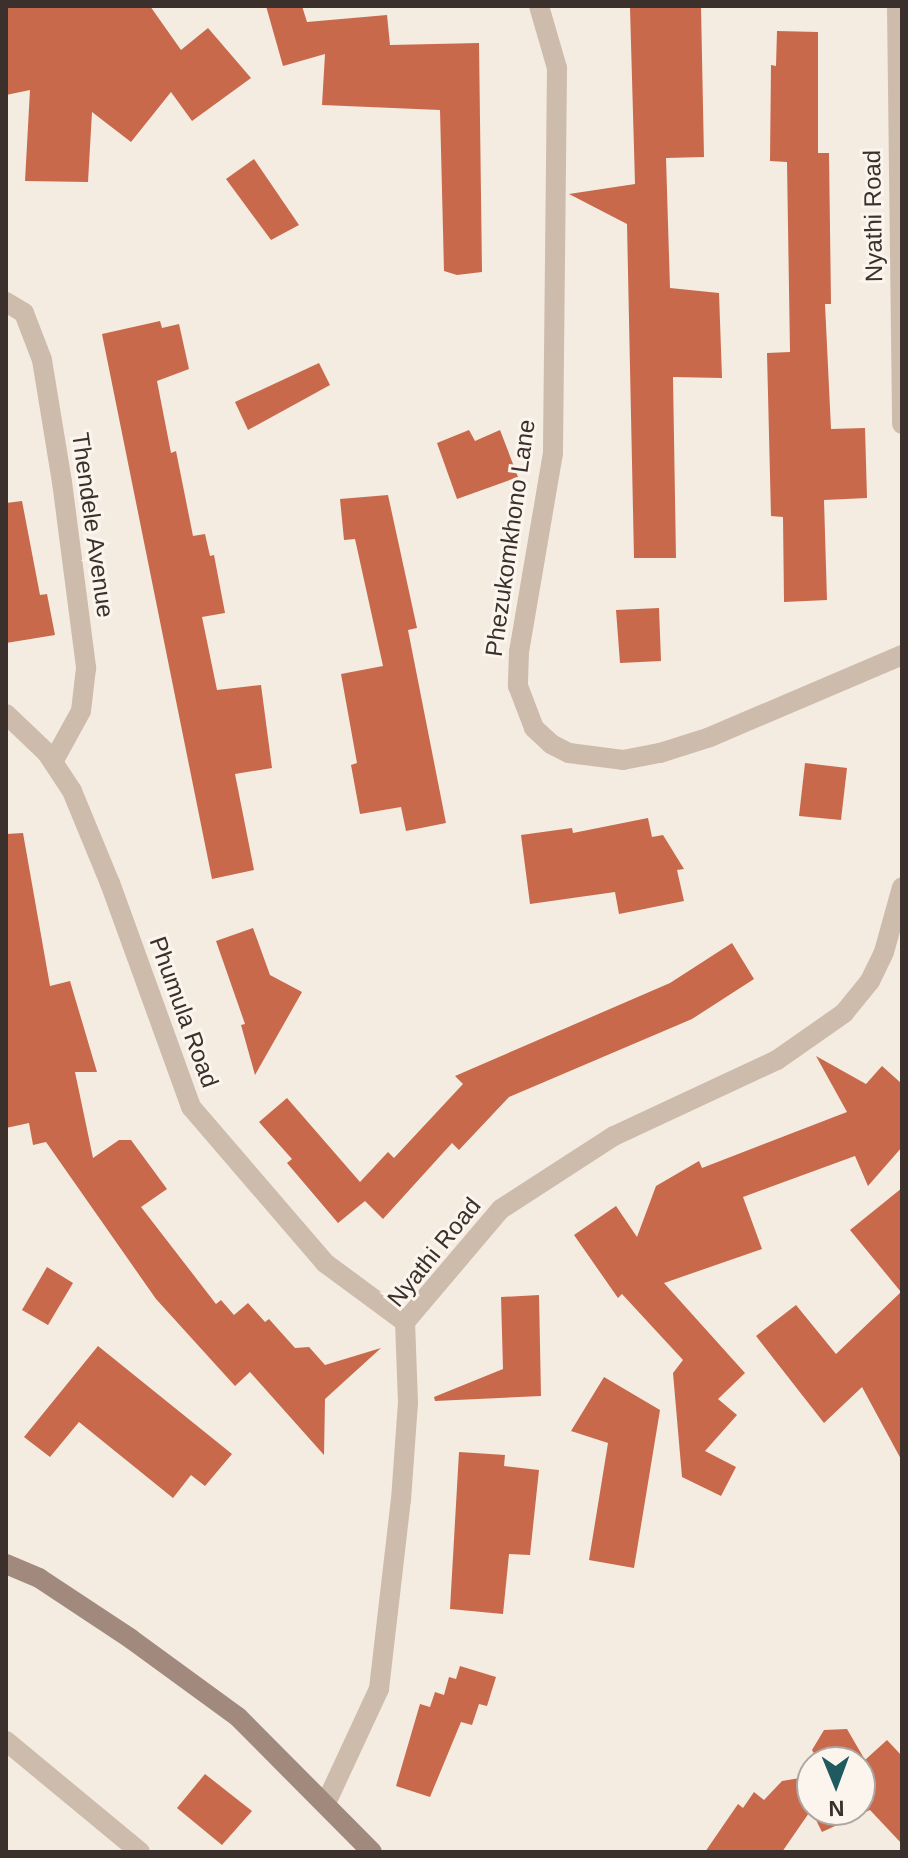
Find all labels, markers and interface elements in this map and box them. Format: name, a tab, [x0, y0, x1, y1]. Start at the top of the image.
street label: Nyathi Road	[857, 150, 889, 282]
street label: Phezukomkhono Lane	[479, 418, 541, 658]
street label: Thendele Avenue	[66, 430, 120, 620]
street label: Phumula Road	[143, 932, 225, 1092]
street label: Nyathi Road	[381, 1192, 487, 1312]
north arrow	[796, 1746, 876, 1826]
text: N	[828, 1796, 845, 1821]

